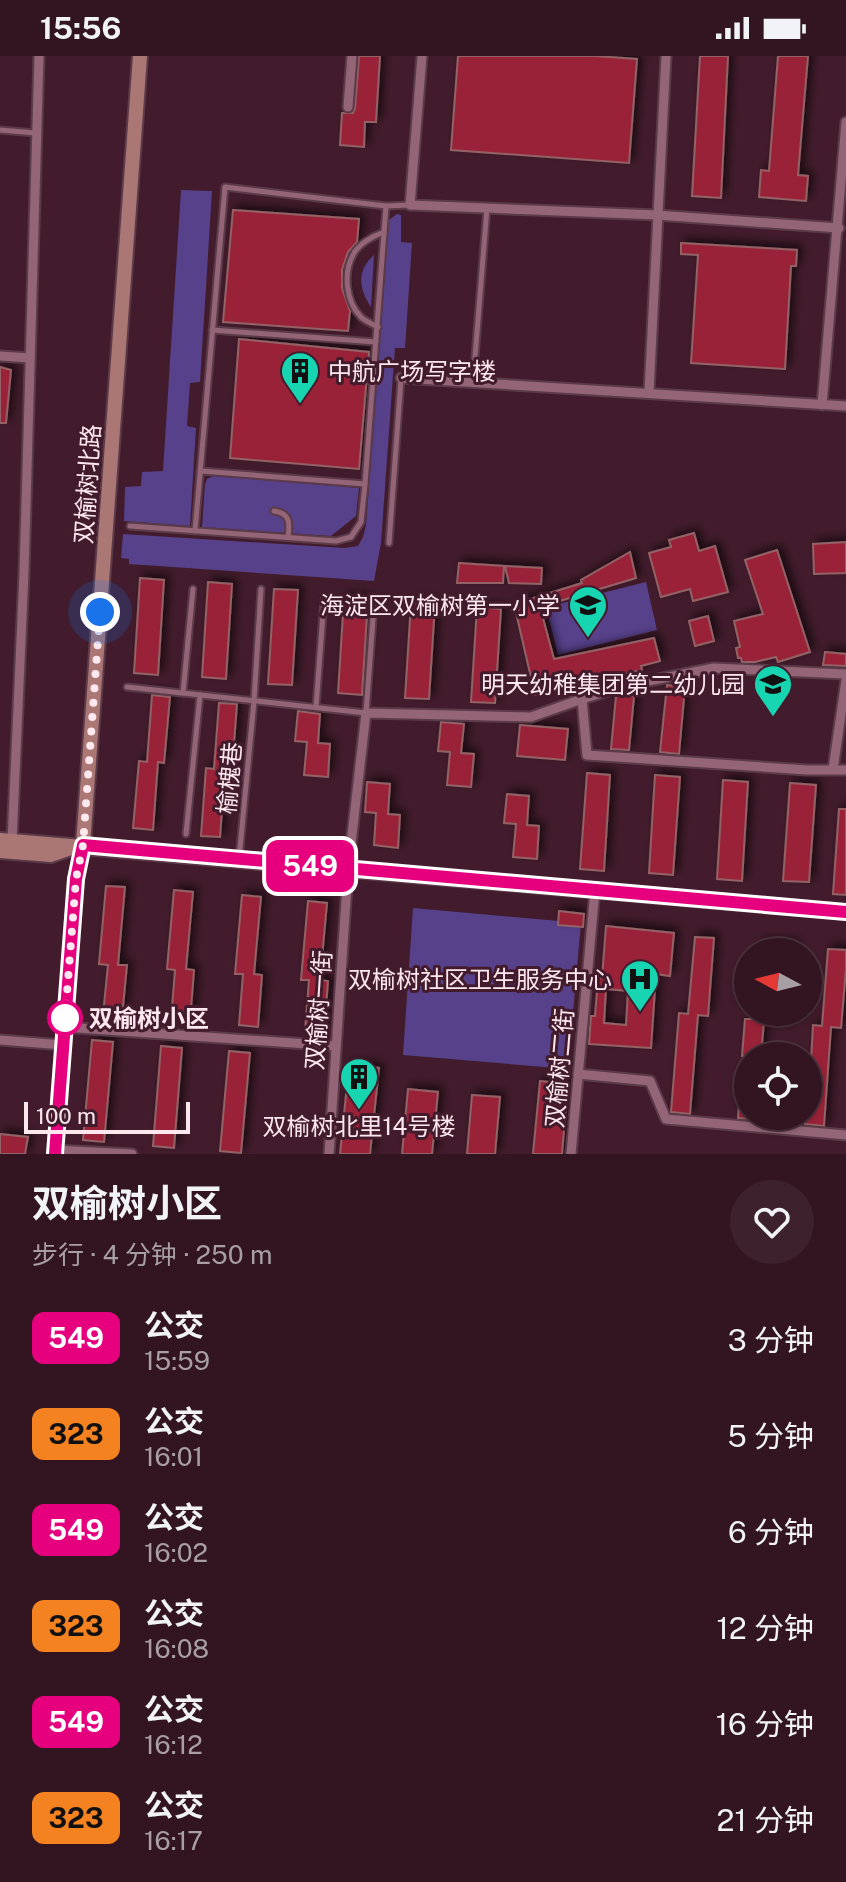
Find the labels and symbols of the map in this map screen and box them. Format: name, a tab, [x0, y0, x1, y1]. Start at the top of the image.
building icon: 中航广场写字楼	[279, 350, 321, 405]
place label: 中航广场写字楼	[328, 357, 496, 385]
street label: 双榆树北路	[69, 423, 105, 545]
school or university icon: 海淀区双榆树第一小学	[567, 584, 609, 639]
place label: 海淀区双榆树第一小学	[320, 591, 560, 619]
your location	[80, 592, 120, 632]
school or university icon: 明天幼稚集团第二幼儿园	[752, 663, 794, 718]
place label: 明天幼稚集团第二幼儿园	[481, 670, 745, 698]
street label: 榆槐巷	[212, 741, 246, 815]
line badge: 549	[264, 840, 356, 892]
north arrow	[734, 938, 822, 1026]
street label: 双榆树一街	[300, 949, 336, 1071]
hospital icon: 双榆树社区卫生服务中心	[619, 958, 661, 1013]
place label: 双榆树社区卫生服务中心	[348, 965, 612, 993]
marker: 双榆树小区	[48, 1001, 82, 1035]
place label: 双榆树小区	[89, 1004, 209, 1032]
street label: 双榆树二街	[540, 1007, 578, 1129]
building icon: 双榆树北里14号楼	[338, 1056, 380, 1111]
scale bar	[24, 1098, 190, 1134]
place label: 双榆树北里14号楼	[263, 1112, 455, 1140]

